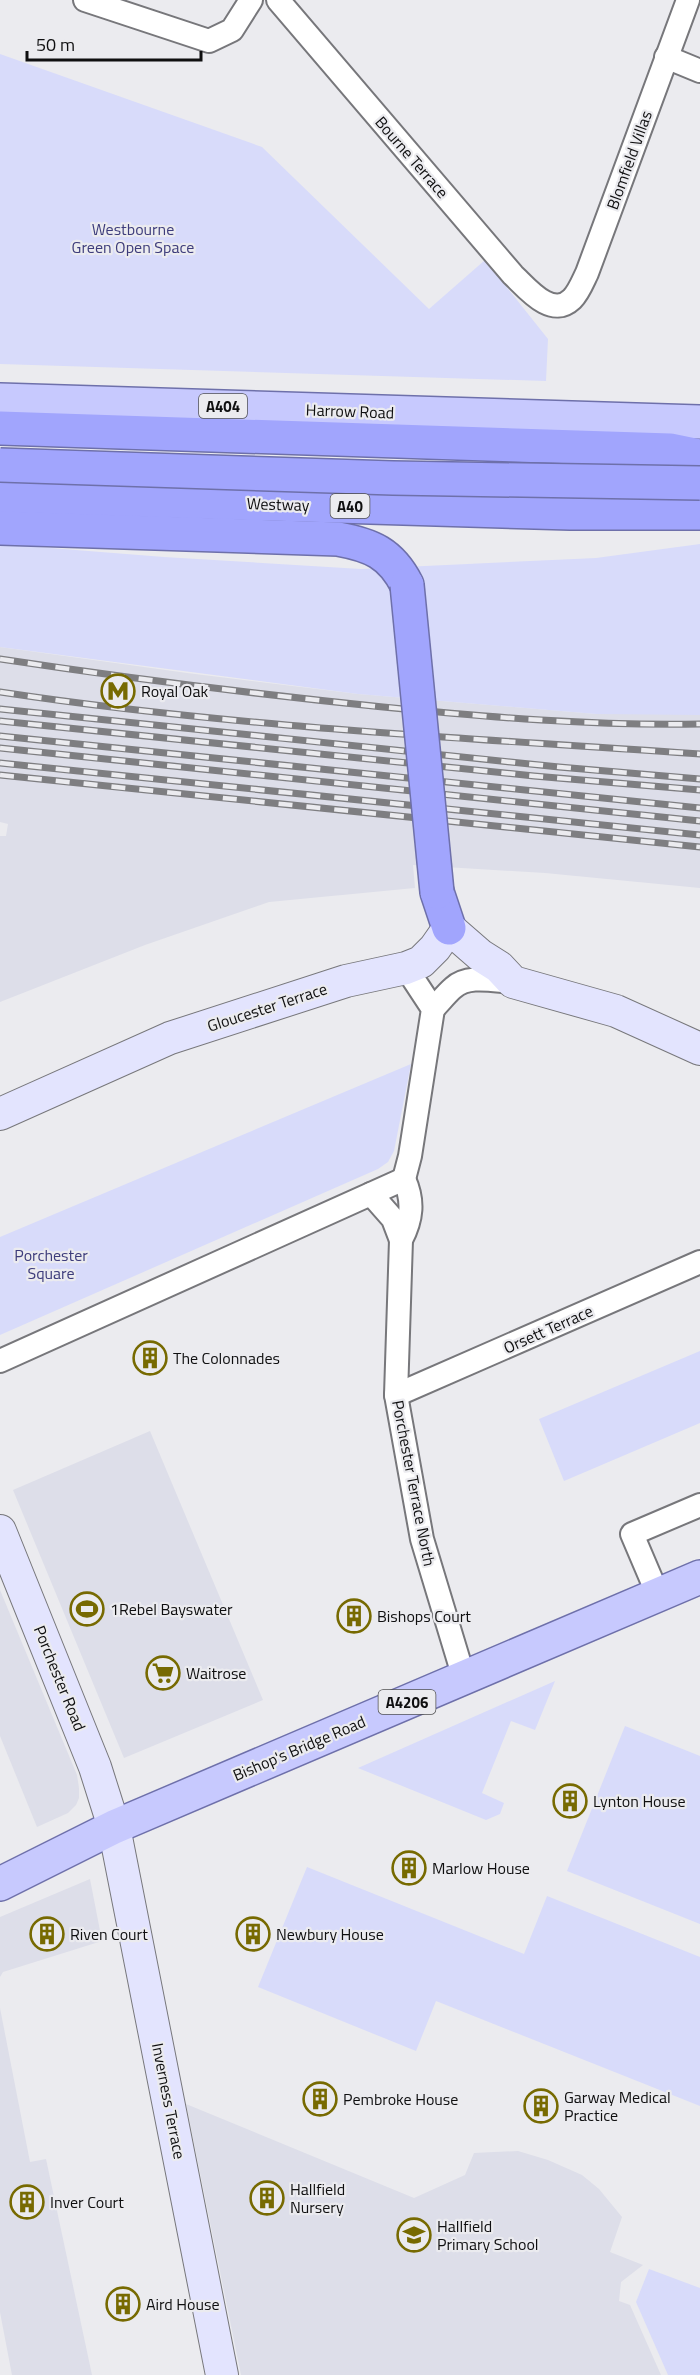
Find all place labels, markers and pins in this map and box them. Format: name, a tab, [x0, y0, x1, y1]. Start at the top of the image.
metro station icon: Royal Oak	[100, 673, 136, 709]
place label: Royal Oak	[141, 679, 208, 703]
building icon: The Colonnades	[132, 1340, 168, 1376]
place label: The Colonnades	[173, 1346, 280, 1370]
sports icon: 1Rebel Bayswater	[69, 1591, 105, 1627]
place label: 1Rebel Bayswater	[110, 1597, 233, 1621]
building icon: Bishops Court	[336, 1598, 372, 1634]
place label: Bishops Court	[377, 1604, 471, 1628]
supermarket icon: Waitrose	[145, 1655, 181, 1691]
place label: Waitrose	[186, 1661, 246, 1685]
building icon: Lynton House	[552, 1783, 588, 1819]
place label: Lynton House	[593, 1789, 686, 1813]
building icon: Marlow House	[391, 1850, 427, 1886]
place label: Marlow House	[432, 1856, 530, 1880]
building icon: Riven Court	[29, 1916, 65, 1952]
building icon: Newbury House	[235, 1916, 271, 1952]
place label: Riven Court	[70, 1922, 148, 1946]
place label: Newbury House	[276, 1922, 384, 1946]
building icon: Pembroke House	[302, 2081, 338, 2117]
place label: Garway Medical Practice	[564, 2085, 671, 2127]
place label: Pembroke House	[343, 2087, 458, 2111]
building icon: Garway Medical Practice	[523, 2088, 559, 2124]
place label: Hallfield Nursery	[290, 2177, 345, 2219]
building icon: Hallfield Nursery	[249, 2180, 285, 2216]
building icon: Inver Court	[9, 2184, 45, 2220]
place label: Inver Court	[50, 2190, 124, 2214]
place label: Hallfield Primary School	[437, 2214, 539, 2256]
school or university icon: Hallfield Primary School	[396, 2217, 432, 2253]
building icon: Aird House	[105, 2286, 141, 2322]
place label: Aird House	[146, 2292, 220, 2316]

